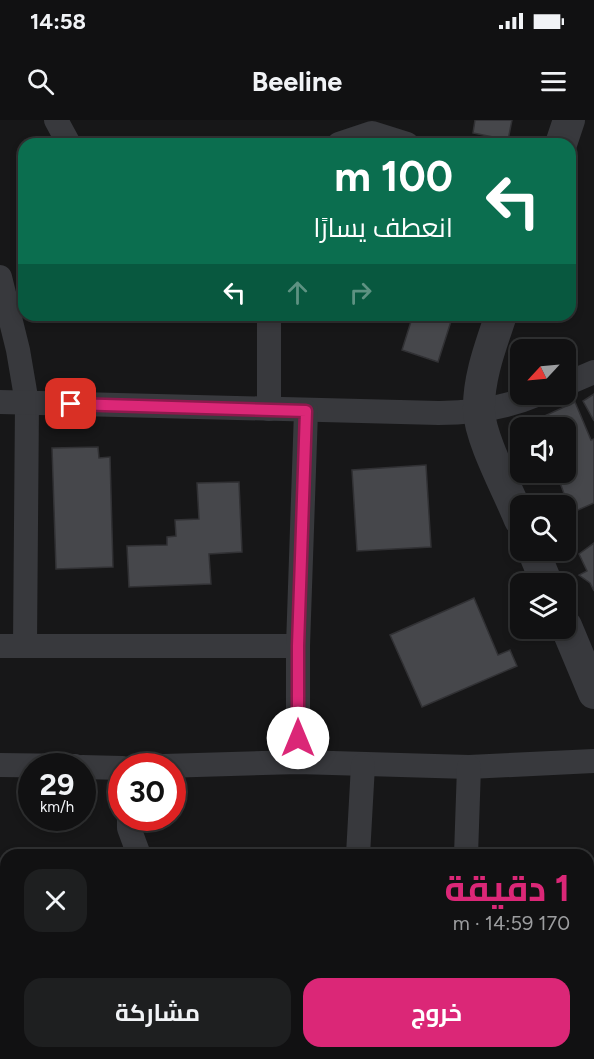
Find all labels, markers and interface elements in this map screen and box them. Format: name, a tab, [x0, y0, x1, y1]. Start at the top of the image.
text: 14:58	[30, 8, 86, 35]
icon: search	[24, 65, 57, 98]
text: Beeline	[252, 65, 342, 98]
icon: menu	[537, 65, 570, 98]
text: 100 m	[334, 151, 453, 202]
icon: left	[474, 162, 552, 240]
text: انعطف يسارًا	[313, 211, 453, 244]
icon: left	[218, 276, 251, 309]
icon: ahead	[281, 276, 314, 309]
icon: right	[344, 276, 377, 309]
north arrow	[510, 339, 576, 405]
map controls	[510, 339, 576, 639]
pin	[45, 378, 96, 429]
icon: arrive	[54, 387, 87, 420]
button: sound	[510, 417, 576, 483]
button: search	[510, 495, 576, 561]
button: layers	[510, 573, 576, 639]
position arrow	[266, 706, 330, 770]
speed limit sign: 30	[108, 753, 186, 831]
text: 29	[40, 766, 74, 803]
text: km/h	[40, 798, 74, 816]
text: 1 دقيقة	[444, 867, 570, 910]
button: close	[24, 869, 87, 932]
text: 170 m · 14:59	[453, 911, 570, 935]
button: مشاركة	[24, 978, 291, 1047]
button: خروج	[303, 978, 570, 1047]

